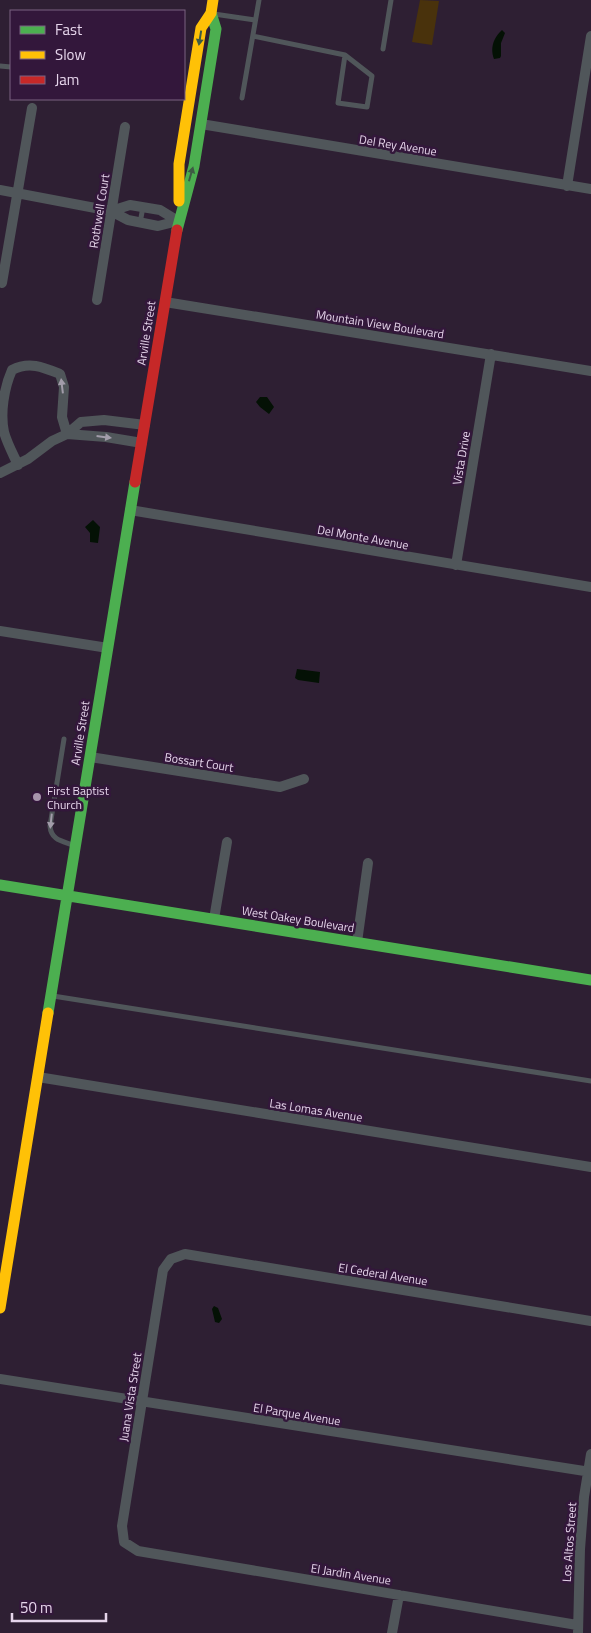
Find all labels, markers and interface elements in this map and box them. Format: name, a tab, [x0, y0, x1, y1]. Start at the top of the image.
legend	[10, 10, 185, 100]
text: Fast	[55, 18, 83, 41]
one-way arrow	[195, 30, 203, 46]
text: Slow	[55, 43, 86, 66]
text: Jam	[55, 68, 79, 91]
street label: Del Rey Avenue	[358, 129, 438, 161]
one-way arrow	[188, 167, 196, 182]
street label: Rothwell Court	[84, 172, 114, 250]
street label: Arville Street	[132, 299, 161, 367]
street label: Mountain View Boulevard	[315, 305, 445, 343]
one-way arrow	[58, 378, 66, 394]
street label: Vista Drive	[447, 430, 475, 486]
one-way arrow	[97, 433, 113, 441]
street label: Del Monte Avenue	[316, 520, 410, 554]
street label: Arville Street	[66, 699, 95, 767]
street label: Bossart Court	[163, 747, 236, 777]
place label: First Baptist Church	[47, 781, 110, 814]
marker: First Baptist Church	[31, 791, 43, 803]
one-way arrow	[47, 814, 55, 830]
street label: West Oakey Boulevard	[240, 901, 356, 937]
street label: Las Lomas Avenue	[268, 1093, 364, 1127]
street label: El Cederal Avenue	[337, 1258, 429, 1290]
street label: Juana Vista Street	[114, 1350, 147, 1443]
street label: El Parque Avenue	[252, 1398, 342, 1430]
street label: Los Altos Street	[557, 1501, 581, 1583]
street label: El Jardin Avenue	[309, 1558, 393, 1590]
scale bar	[12, 1590, 106, 1622]
text: 50 m	[20, 1596, 53, 1619]

